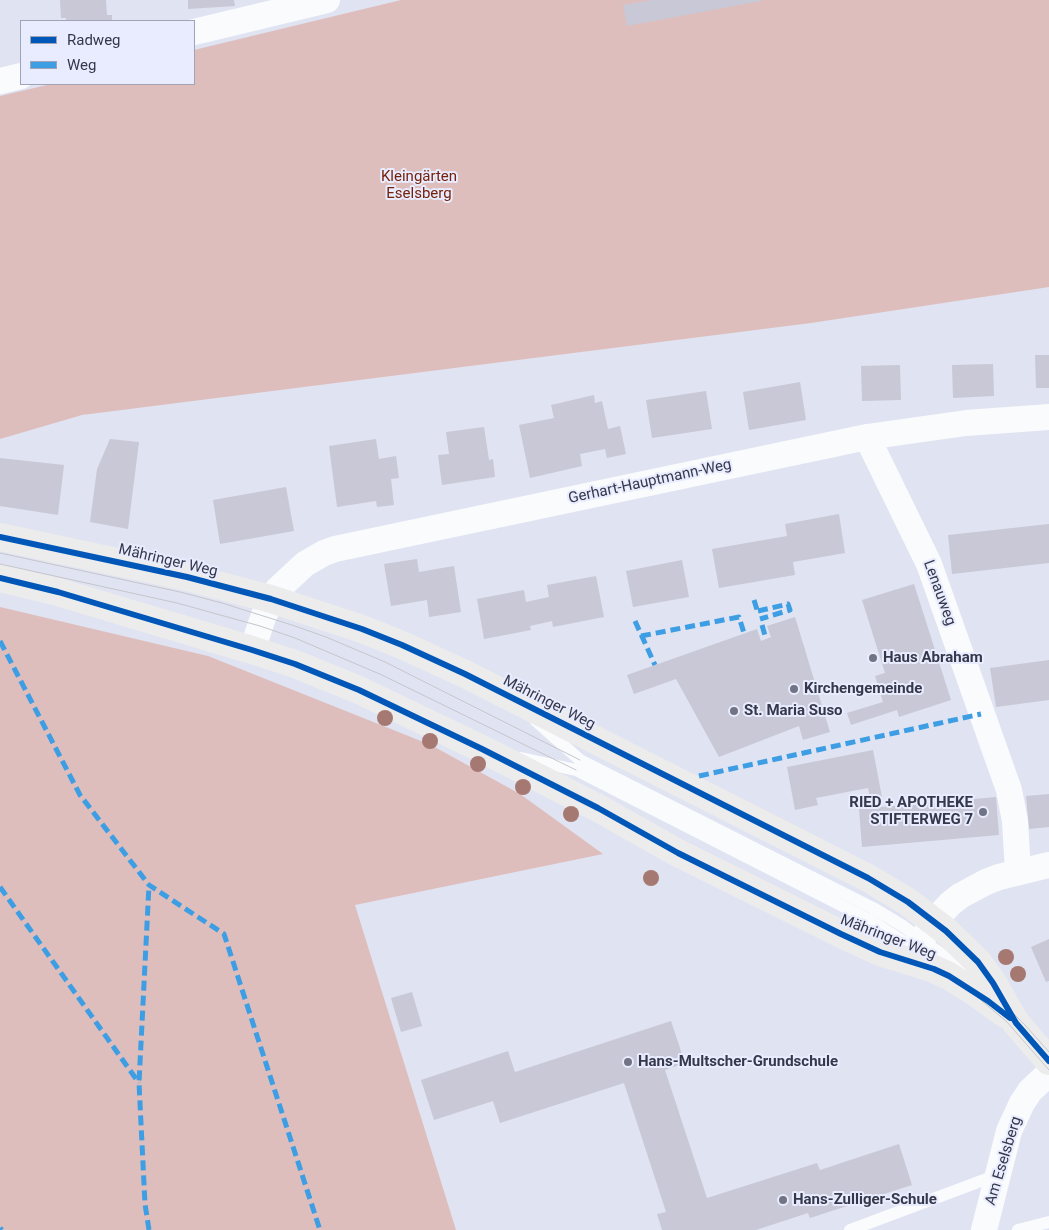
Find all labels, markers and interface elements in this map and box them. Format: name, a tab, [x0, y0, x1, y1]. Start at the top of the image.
legend	[20, 20, 195, 85]
text: Radweg	[67, 31, 121, 49]
text: Weg	[67, 56, 96, 74]
park label: Kleingärten Eselsberg	[381, 168, 457, 203]
street label: Gerhart-Hauptmann-Weg	[567, 456, 733, 508]
street label: Mähringer Weg	[117, 541, 219, 581]
street label: Lenauweg	[919, 558, 959, 628]
place label: Haus Abraham	[883, 649, 983, 667]
marker: Haus Abraham	[867, 652, 879, 664]
street label: Mähringer Weg	[500, 672, 598, 734]
place label: Kirchengemeinde	[804, 680, 922, 698]
marker: Kirchengemeinde	[788, 683, 800, 695]
place label: St. Maria Suso	[744, 702, 843, 720]
marker: St. Maria Suso	[728, 705, 740, 717]
place label: RIED + APOTHEKE STIFTERWEG 7	[849, 794, 973, 829]
marker: RIED + APOTHEKE STIFTERWEG 7	[977, 806, 989, 818]
street label: Mähringer Weg	[838, 911, 938, 965]
place label: Hans-Multscher-Grundschule	[638, 1053, 838, 1071]
marker: Hans-Multscher-Grundschule	[622, 1056, 634, 1068]
street label: Am Eselsberg	[982, 1114, 1026, 1208]
place label: Hans-Zulliger-Schule	[793, 1191, 937, 1209]
marker: Hans-Zulliger-Schule	[777, 1194, 789, 1206]

